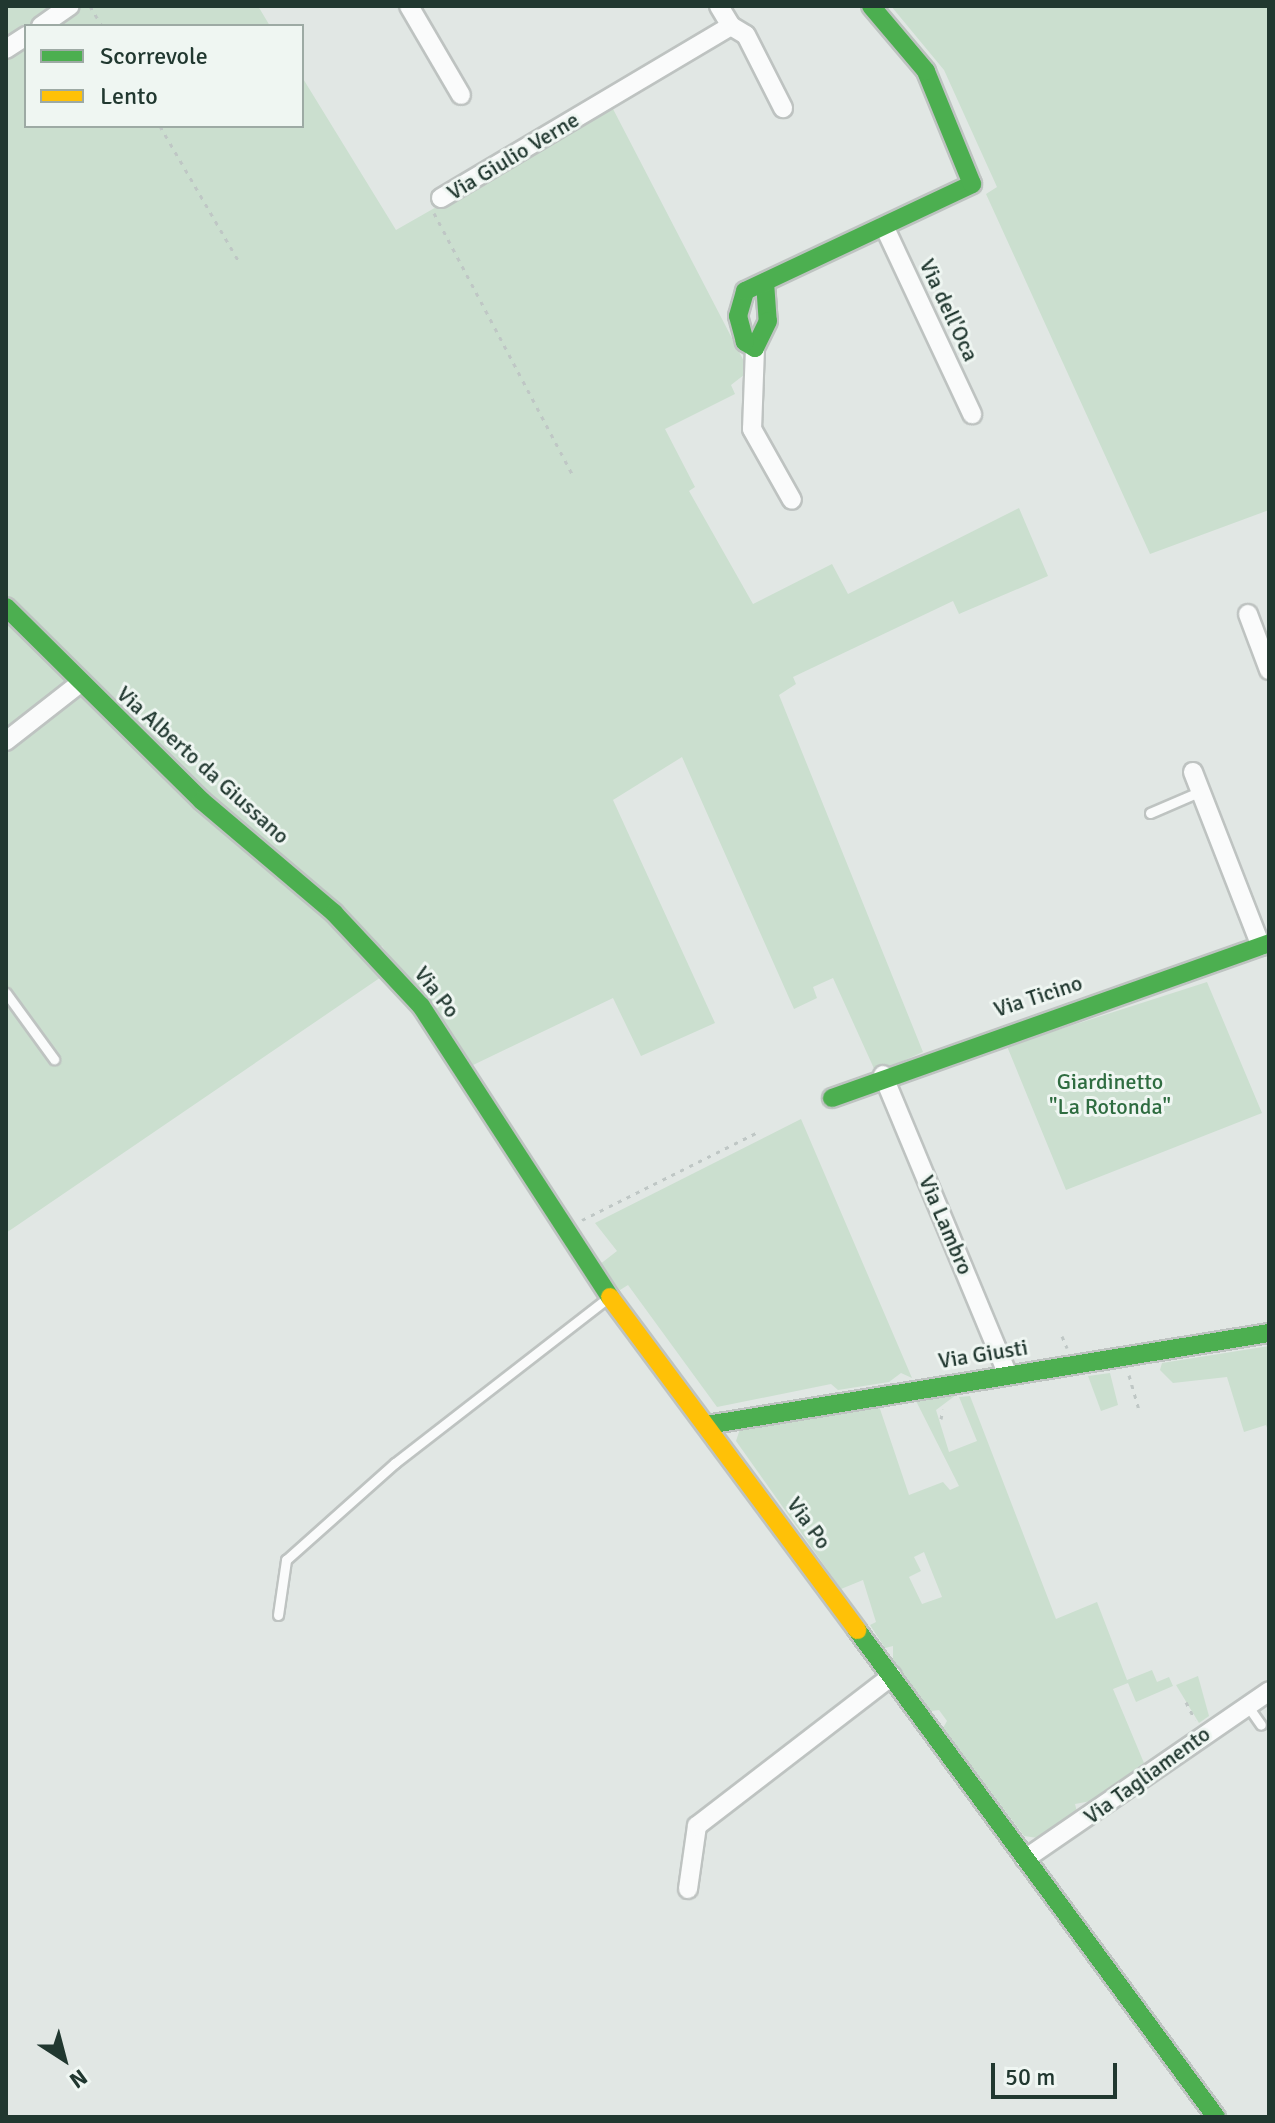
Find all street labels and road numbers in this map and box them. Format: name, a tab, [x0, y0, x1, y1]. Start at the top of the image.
street label: Via Giulio Verne	[442, 106, 584, 206]
street label: Via dell'Oca	[914, 255, 984, 365]
street label: Via Alberto da Giussano	[111, 681, 295, 849]
street label: Via Po	[409, 961, 465, 1023]
street label: Via Ticino	[990, 969, 1086, 1023]
street label: Via Lambro	[913, 1171, 979, 1279]
street label: Via Giusti	[936, 1334, 1030, 1374]
street label: Via Po	[781, 1492, 837, 1554]
street label: Via Tagliamento	[1079, 1720, 1215, 1830]

